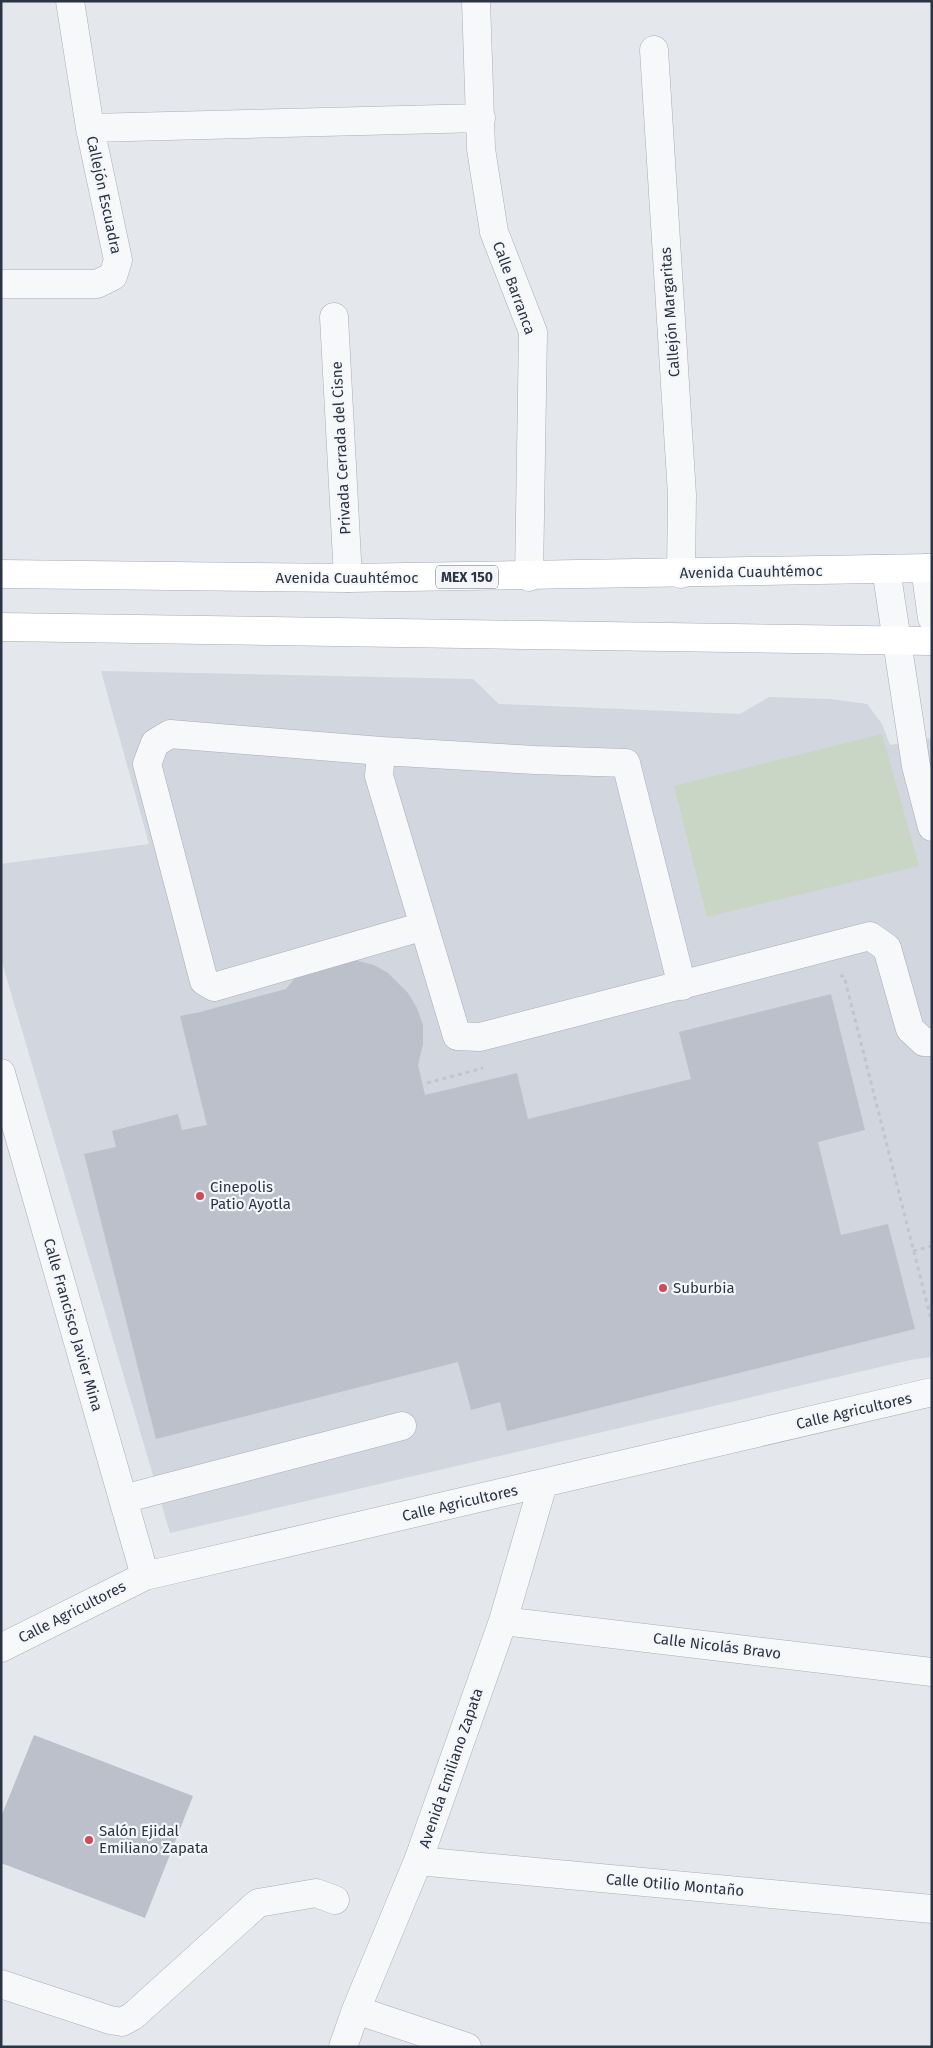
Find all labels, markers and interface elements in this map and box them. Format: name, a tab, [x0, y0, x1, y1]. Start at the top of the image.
street label: Callejón Escuadra	[83, 134, 125, 256]
street label: Calle Barranca	[489, 239, 539, 337]
street label: Callejón Margaritas	[656, 246, 684, 378]
street label: Privada Cerrada del Cisne	[327, 361, 355, 535]
street label: Avenida Cuauhtémoc	[679, 562, 823, 582]
road number: MEX 150	[436, 566, 498, 588]
street label: Avenida Cuauhtémoc	[276, 569, 418, 587]
place label: Cinepolis Patio Ayotla	[210, 1178, 291, 1213]
marker: Cinepolis Patio Ayotla	[194, 1190, 206, 1202]
street label: Calle Francisco Javier Mina	[40, 1236, 106, 1414]
place label: Suburbia	[673, 1279, 735, 1297]
marker: Suburbia	[657, 1282, 669, 1294]
street label: Calle Agricultores	[794, 1389, 914, 1433]
street label: Calle Agricultores	[400, 1481, 520, 1525]
street label: Calle Agricultores	[15, 1577, 129, 1647]
street label: Calle Nicolás Bravo	[652, 1629, 782, 1663]
street label: Avenida Emiliano Zapata	[415, 1686, 487, 1850]
place label: Salón Ejidal Emiliano Zapata	[99, 1822, 208, 1857]
marker: Salón Ejidal Emiliano Zapata	[83, 1834, 95, 1846]
street label: Calle Otilio Montaño	[605, 1870, 745, 1900]

